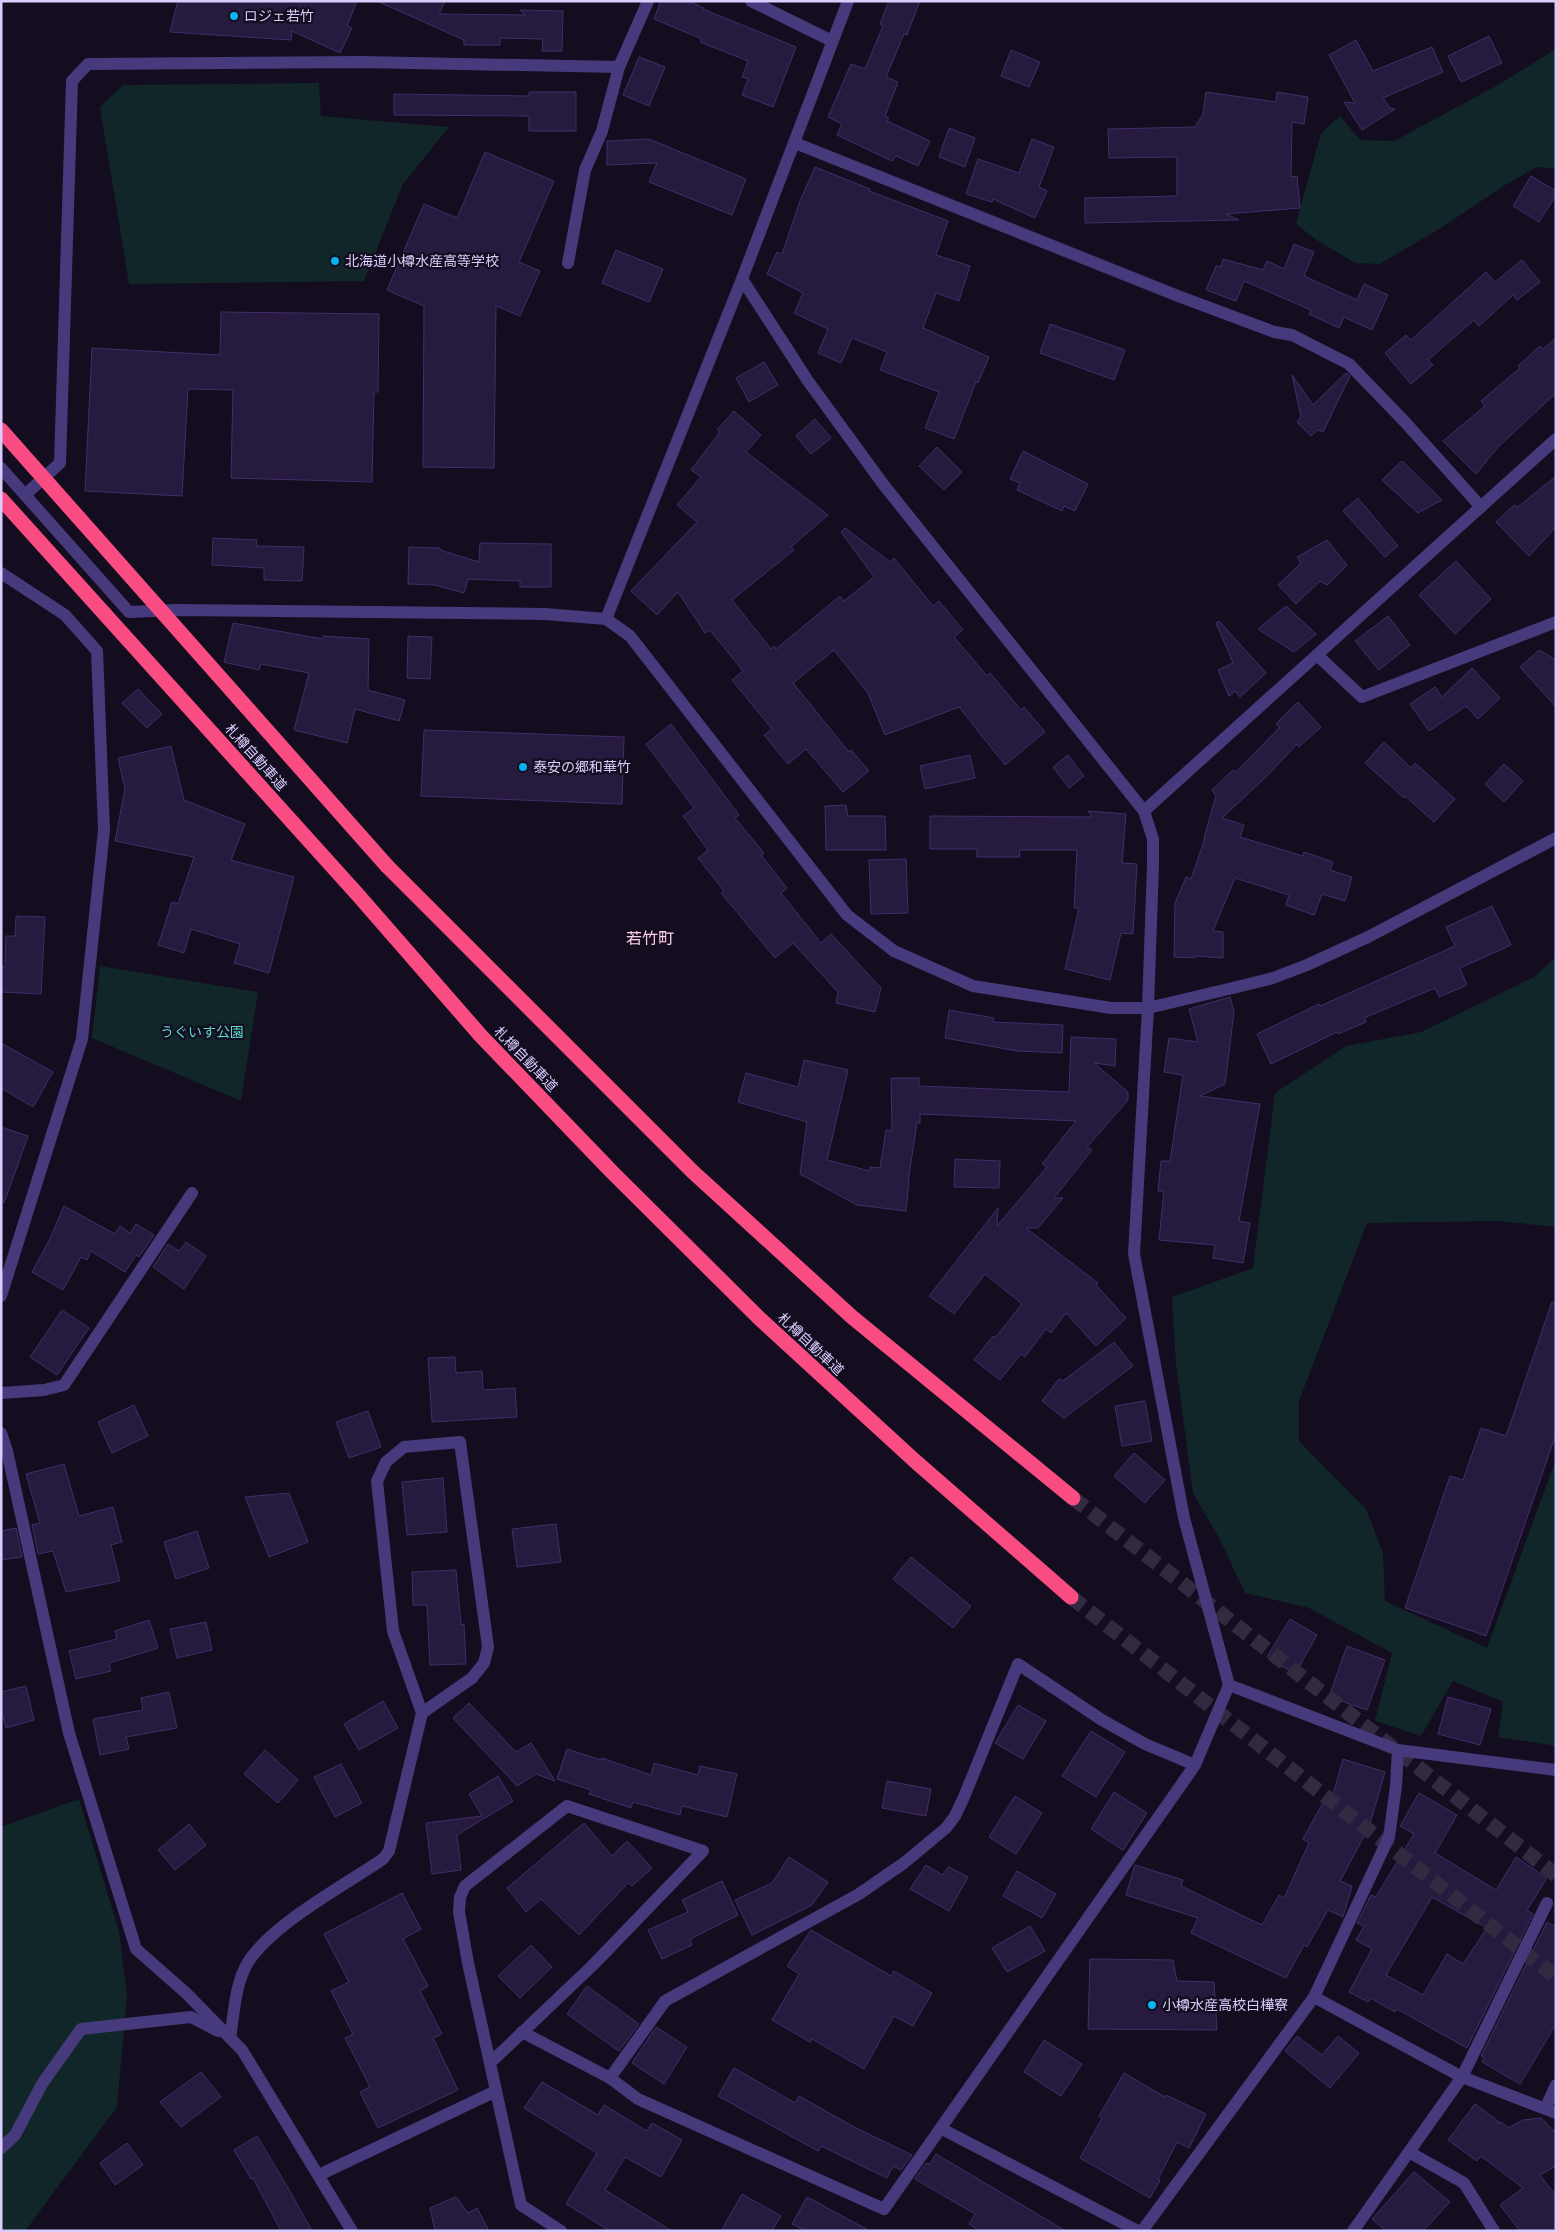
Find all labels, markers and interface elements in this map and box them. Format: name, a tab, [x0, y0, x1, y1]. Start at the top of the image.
place label: ロジェ若竹	[244, 7, 314, 27]
marker: ロジェ若竹	[228, 10, 240, 22]
place label: 北海道小樽水産高等学校	[345, 252, 499, 272]
marker: 北海道小樽水産高等学校	[329, 255, 341, 267]
street label: 札樽自動車道	[220, 720, 291, 796]
place label: 泰安の郷和華竹	[533, 758, 631, 778]
marker: 泰安の郷和華竹	[517, 761, 529, 773]
district label: 若竹町	[626, 928, 674, 950]
park label: うぐいす公園	[160, 1023, 244, 1043]
street label: 札樽自動車道	[489, 1023, 562, 1097]
street label: 札樽自動車道	[773, 1309, 848, 1381]
place label: 小樽水産高校白樺寮	[1162, 1996, 1288, 2016]
marker: 小樽水産高校白樺寮	[1146, 1999, 1158, 2011]

